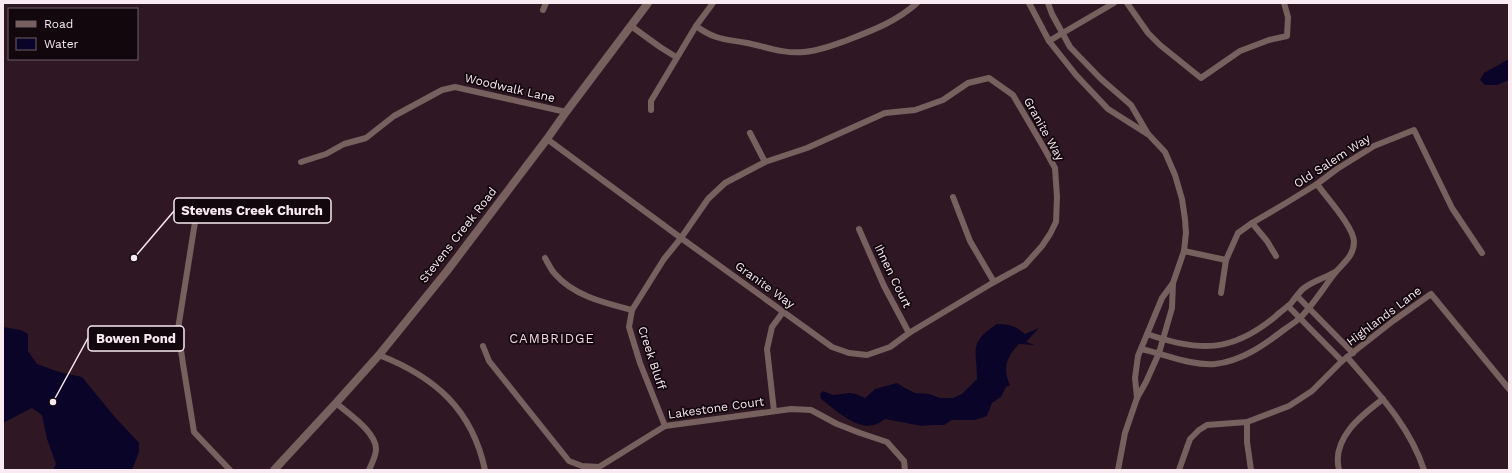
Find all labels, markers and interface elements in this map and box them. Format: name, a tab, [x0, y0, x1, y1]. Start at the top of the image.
legend	[8, 8, 138, 60]
text: Road	[44, 17, 73, 31]
text: Water	[44, 37, 79, 51]
street label: Woodwalk Lane	[463, 71, 557, 105]
street label: Granite Way	[1021, 95, 1068, 164]
street label: Old Salem Way	[1291, 131, 1373, 191]
street label: Stevens Creek Road	[416, 185, 500, 285]
callout: Stevens Creek Church	[174, 198, 331, 223]
text: Stevens Creek Church	[181, 203, 323, 218]
street label: Ihnen Court	[872, 242, 914, 310]
street label: Granite Way	[732, 259, 798, 312]
street label: Highlands Lane	[1344, 283, 1424, 349]
street label: Creek Bluff	[635, 325, 669, 392]
callout: Bowen Pond	[88, 326, 184, 351]
text: Bowen Pond	[96, 331, 176, 346]
district label: CAMBRIDGE	[509, 331, 595, 346]
street label: Lakestone Court	[667, 394, 765, 422]

